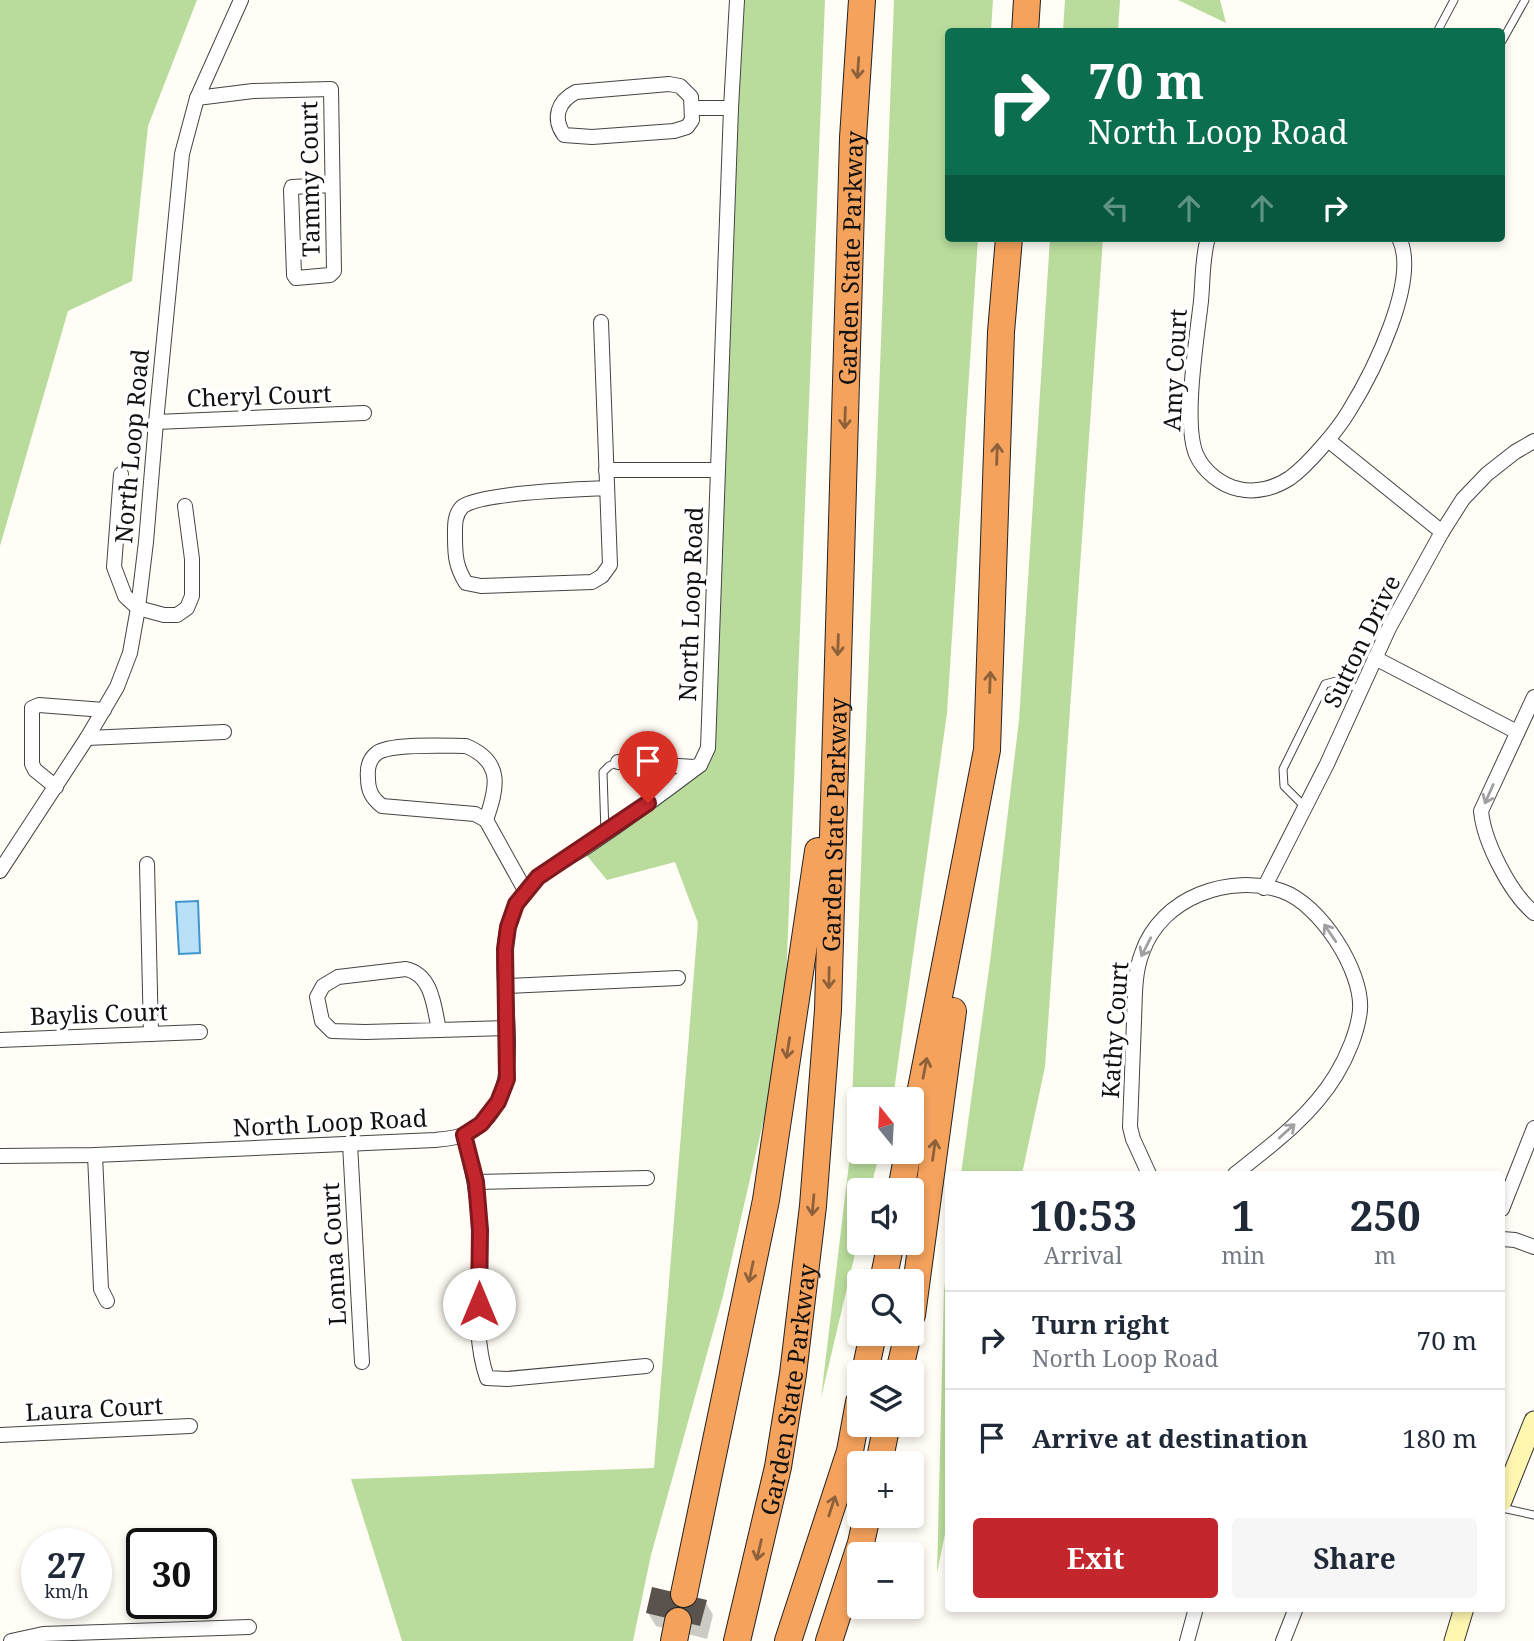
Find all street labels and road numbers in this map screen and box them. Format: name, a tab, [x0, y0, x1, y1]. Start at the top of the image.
street label: Tammy Court	[291, 101, 327, 257]
street label: Garden State Parkway	[829, 129, 870, 386]
street label: Amy Court	[1154, 308, 1194, 432]
street label: North Loop Road	[106, 347, 156, 544]
street label: Cheryl Court	[186, 376, 332, 414]
street label: North Loop Road	[670, 506, 710, 702]
street label: Sutton Drive	[1315, 569, 1407, 713]
street label: Garden State Parkway	[813, 697, 853, 953]
street label: Kathy Court	[1093, 961, 1135, 1099]
street label: Baylis Court	[29, 994, 169, 1032]
street label: North Loop Road	[232, 1100, 428, 1144]
street label: Lonna Court	[313, 1182, 353, 1326]
street label: Garden State Parkway	[751, 1261, 823, 1519]
street label: Laura Court	[24, 1388, 164, 1428]

